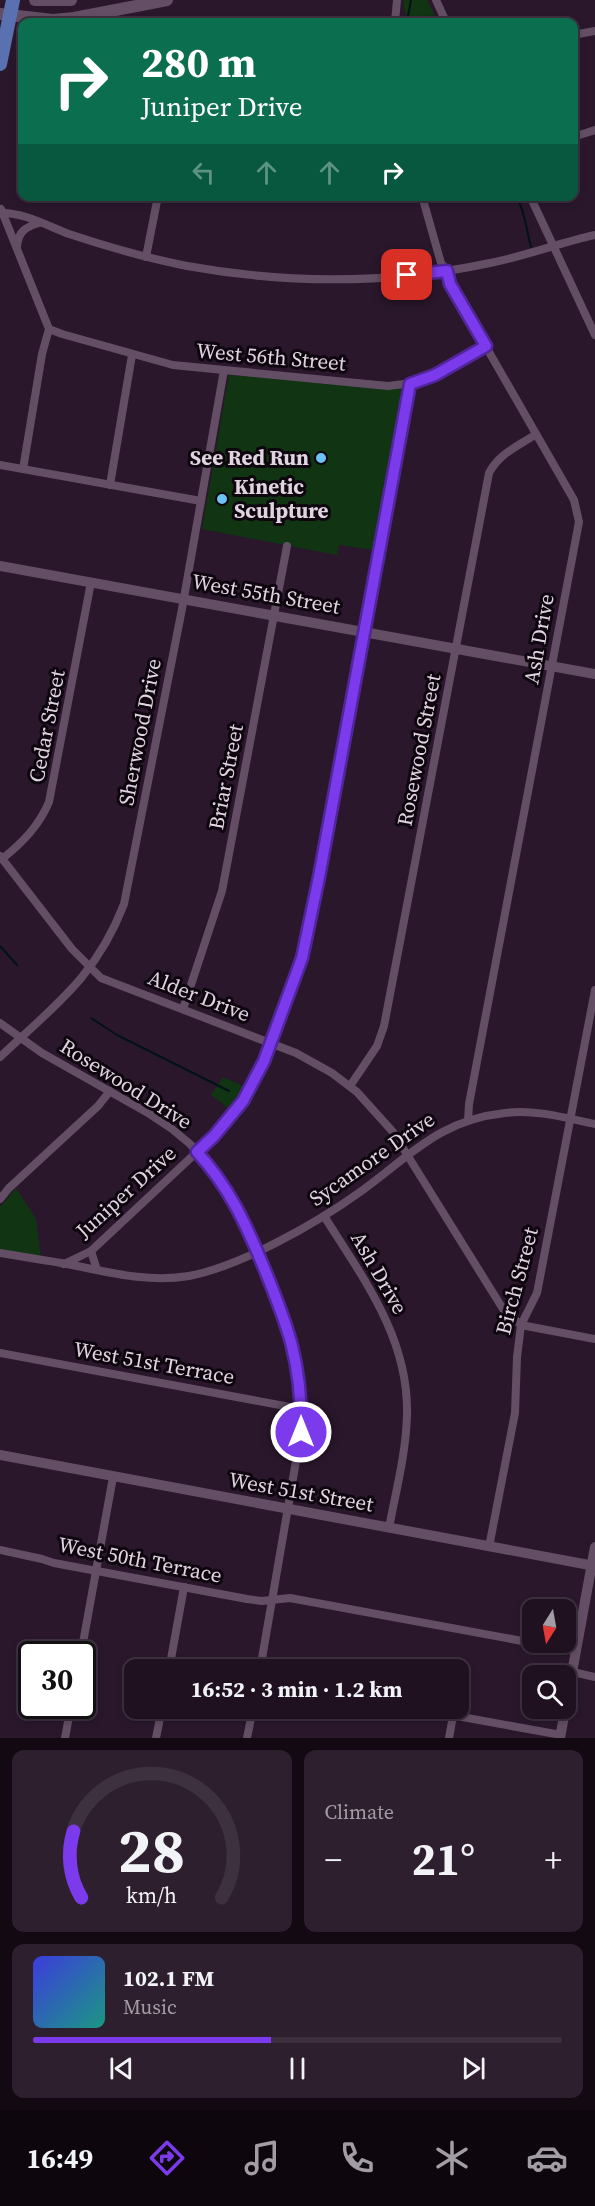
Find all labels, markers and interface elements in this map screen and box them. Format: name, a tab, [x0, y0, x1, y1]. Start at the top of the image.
text: 280 m	[141, 33, 256, 91]
icon: right	[42, 42, 120, 120]
text: Juniper Drive	[141, 88, 303, 125]
icon: left	[187, 156, 220, 189]
icon: ahead	[250, 156, 283, 189]
icon: ahead	[313, 156, 346, 189]
icon: right	[376, 156, 409, 189]
pin	[381, 249, 432, 300]
icon: arrive	[390, 258, 423, 291]
street label: West 56th Street	[195, 336, 347, 377]
place label: See Red Run	[190, 443, 309, 472]
marker: See Red Run	[314, 451, 328, 465]
place label: Kinetic Sculpture	[234, 472, 329, 525]
marker: Kinetic Sculpture	[215, 492, 229, 506]
street label: West 55th Street	[190, 566, 343, 621]
street label: Ash Drive	[516, 592, 561, 686]
street label: Sherwood Drive	[111, 656, 168, 808]
street label: Cedar Street	[21, 667, 72, 785]
street label: Rosewood Street	[390, 671, 448, 828]
street label: Briar Street	[201, 721, 250, 832]
street label: Alder Drive	[144, 963, 254, 1028]
street label: Rosewood Drive	[55, 1031, 198, 1136]
street label: Sycamore Drive	[303, 1105, 440, 1213]
street label: Juniper Drive	[69, 1139, 182, 1245]
street label: Birch Street	[488, 1224, 545, 1338]
street label: Ash Drive	[344, 1226, 415, 1319]
street label: West 51st Terrace	[71, 1334, 237, 1391]
position arrow	[269, 1400, 333, 1464]
street label: West 51st Street	[226, 1465, 376, 1519]
street label: West 50th Terrace	[56, 1529, 224, 1590]
north arrow	[522, 1599, 576, 1653]
map controls	[522, 1599, 576, 1719]
speed limit sign: 30	[18, 1641, 96, 1719]
button: search	[522, 1665, 576, 1719]
text: 16:52 · 3 min · 1.2 km	[191, 1674, 402, 1704]
text: Climate	[325, 1798, 394, 1826]
text: 28	[118, 1807, 186, 1893]
text: 21°	[411, 1828, 475, 1890]
text: −	[325, 1837, 342, 1882]
text: +	[544, 1837, 562, 1882]
text: km/h	[126, 1881, 177, 1910]
text: 102.1 FM	[123, 1963, 214, 1993]
text: Music	[123, 1993, 177, 2021]
icon: previous	[105, 2052, 138, 2085]
icon: pause	[281, 2052, 314, 2085]
icon: next	[457, 2052, 490, 2085]
icon: directions	[146, 2137, 188, 2179]
icon: music	[241, 2137, 283, 2179]
icon: phone	[336, 2137, 378, 2179]
icon: climate	[431, 2137, 473, 2179]
icon: car	[526, 2137, 568, 2179]
text: 16:49	[27, 2140, 93, 2177]

